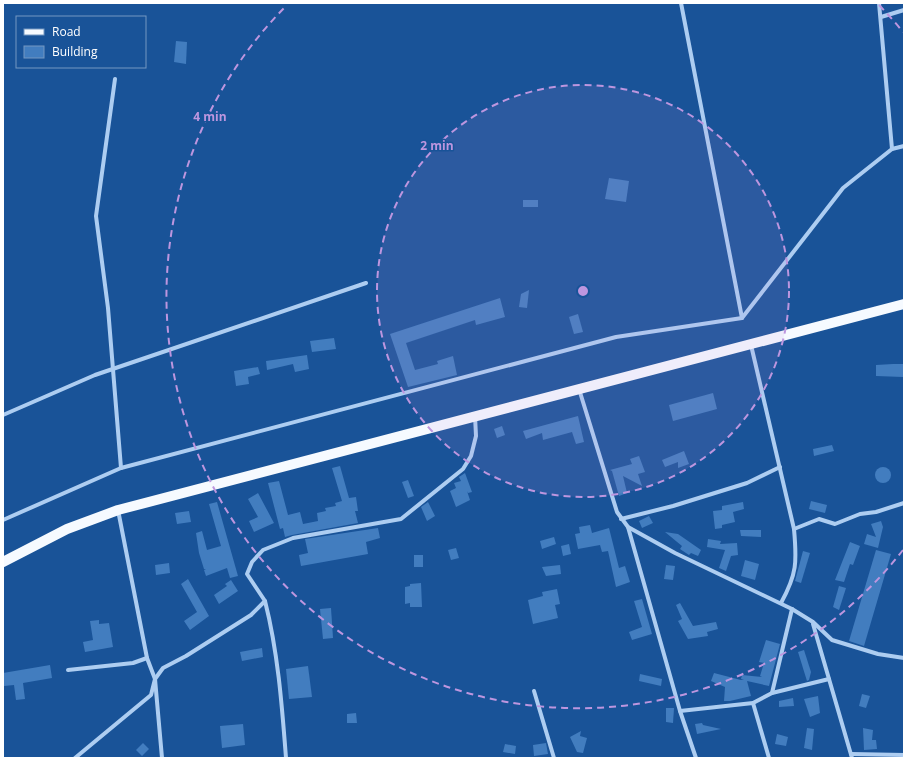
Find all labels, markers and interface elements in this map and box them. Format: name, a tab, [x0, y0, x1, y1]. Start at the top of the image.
legend	[16, 16, 146, 68]
text: Road	[52, 23, 81, 40]
text: Building	[52, 43, 98, 60]
text: 4 min	[193, 108, 227, 125]
text: 2 min	[420, 137, 454, 154]
centre of rings	[576, 284, 590, 298]

